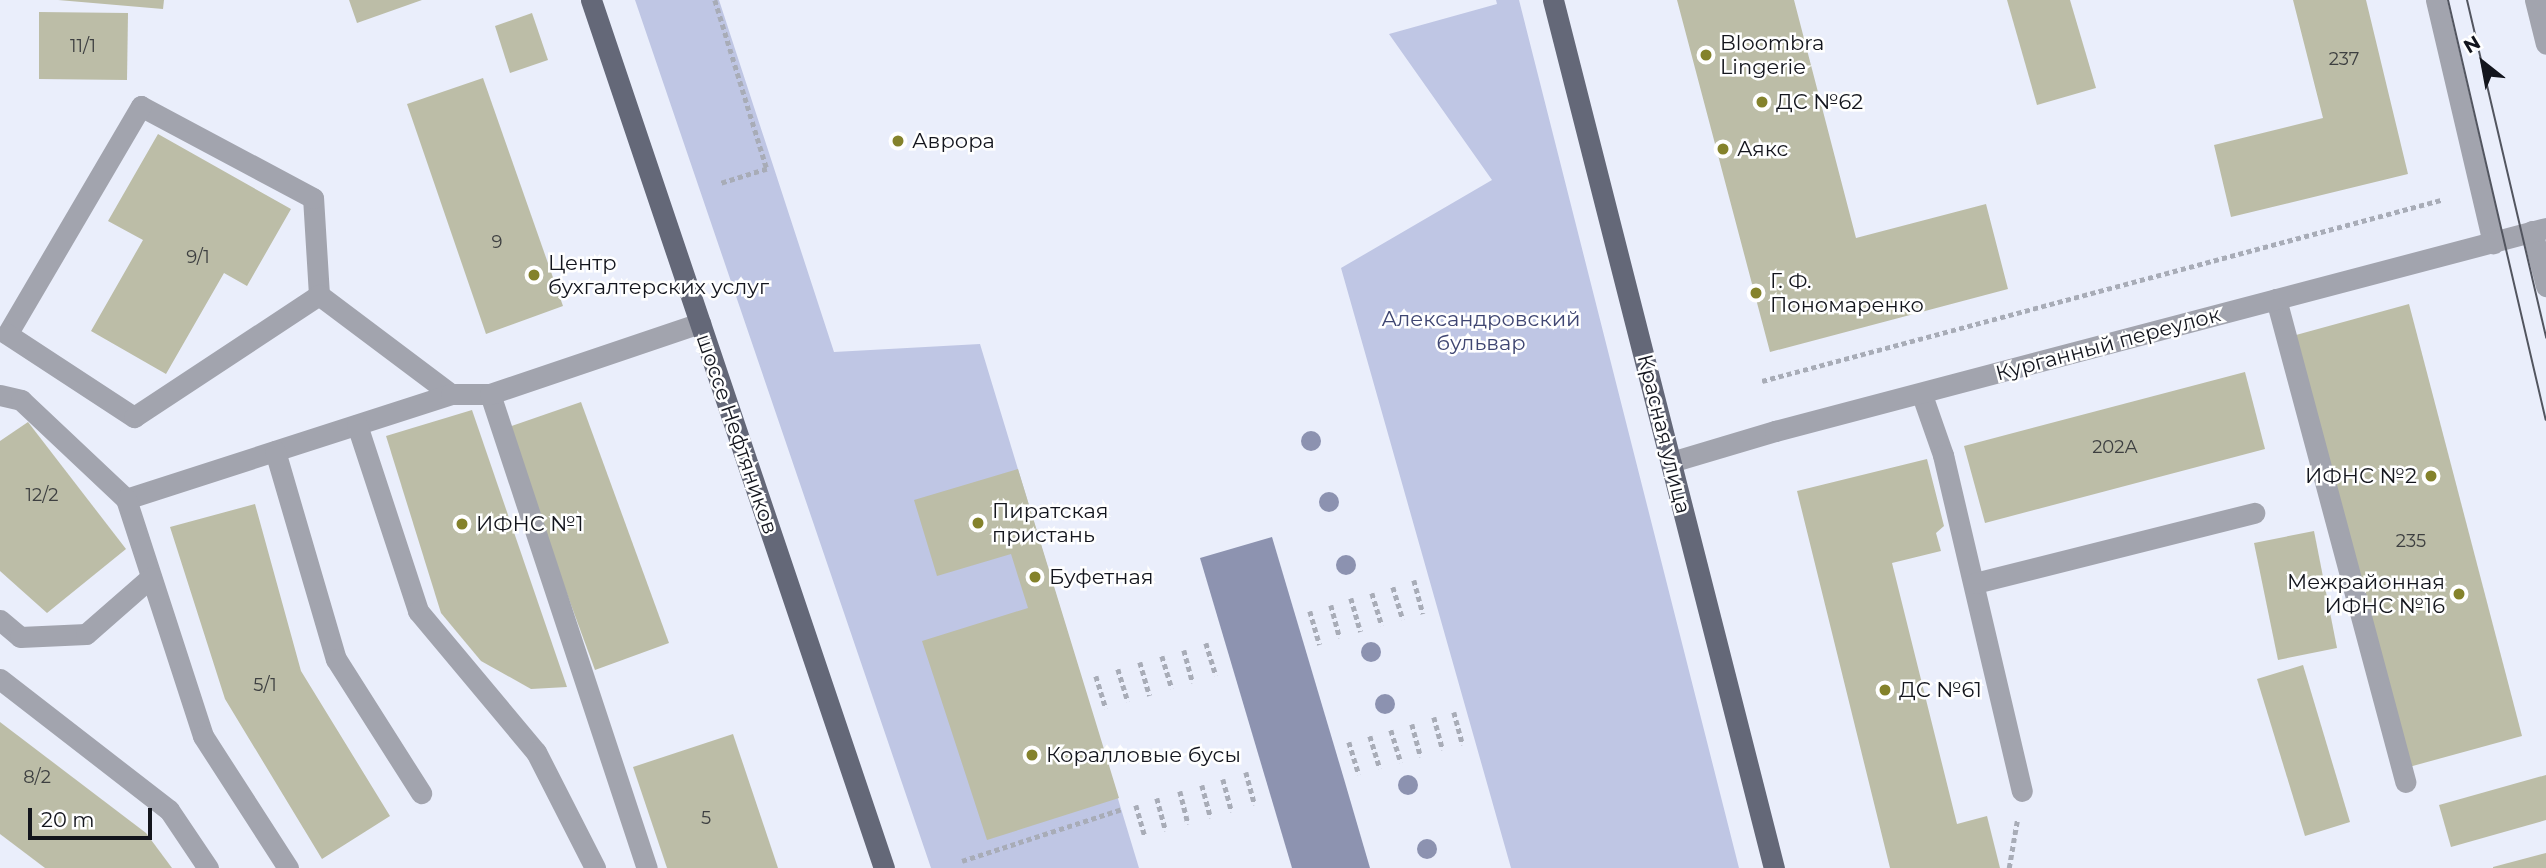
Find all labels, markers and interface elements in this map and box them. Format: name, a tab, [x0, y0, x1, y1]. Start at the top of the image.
north arrow	[2448, 28, 2518, 98]
place label: Bloombra Lingerie	[1720, 30, 1824, 80]
text: N	[2459, 31, 2484, 58]
house number: 11/1	[70, 35, 96, 57]
marker: Bloombra Lingerie	[1698, 47, 1714, 63]
house number: 237	[2329, 48, 2359, 70]
place label: ДС №62	[1776, 89, 1863, 115]
marker: ДС №62	[1754, 94, 1770, 110]
place label: Аврора	[912, 128, 995, 154]
marker: Аврора	[890, 133, 906, 149]
place label: Аякс	[1737, 136, 1788, 162]
marker: Аякс	[1715, 141, 1731, 157]
house number: 9	[492, 231, 502, 253]
house number: 9/1	[186, 246, 210, 268]
place label: Центр бухгалтерских услуг	[548, 250, 769, 300]
marker: Центр бухгалтерских услуг	[526, 267, 542, 283]
place label: Г. Ф. Пономаренко	[1770, 268, 1924, 318]
marker: Г. Ф. Пономаренко	[1748, 285, 1764, 301]
street label: Курганный переулок	[1993, 302, 2223, 386]
park label: Александровский бульвар	[1381, 306, 1581, 356]
street label: шоссе Нефтяников	[691, 331, 783, 537]
street label: Красная улица	[1632, 352, 1696, 516]
house number: 202А	[2092, 436, 2138, 458]
place label: ИФНС №2	[2305, 463, 2417, 489]
marker: ИФНС №2	[2423, 468, 2439, 484]
house number: 12/2	[25, 484, 59, 506]
place label: Пиратская пристань	[992, 498, 1109, 548]
place label: ИФНС №1	[476, 511, 584, 537]
marker: Пиратская пристань	[970, 515, 986, 531]
marker: ИФНС №1	[454, 516, 470, 532]
house number: 235	[2396, 530, 2426, 552]
place label: Буфетная	[1049, 564, 1153, 590]
marker: Буфетная	[1027, 569, 1043, 585]
place label: Межрайонная ИФНС №16	[2287, 569, 2445, 619]
marker: Межрайонная ИФНС №16	[2451, 586, 2467, 602]
house number: 5/1	[253, 674, 277, 696]
place label: ДС №61	[1899, 677, 1982, 703]
marker: ДС №61	[1877, 682, 1893, 698]
place label: Коралловые бусы	[1046, 742, 1241, 768]
marker: Коралловые бусы	[1024, 747, 1040, 763]
house number: 8/2	[23, 766, 51, 788]
scale bar	[32, 794, 156, 838]
text: 20 m	[41, 807, 95, 832]
house number: 5	[701, 807, 711, 829]

